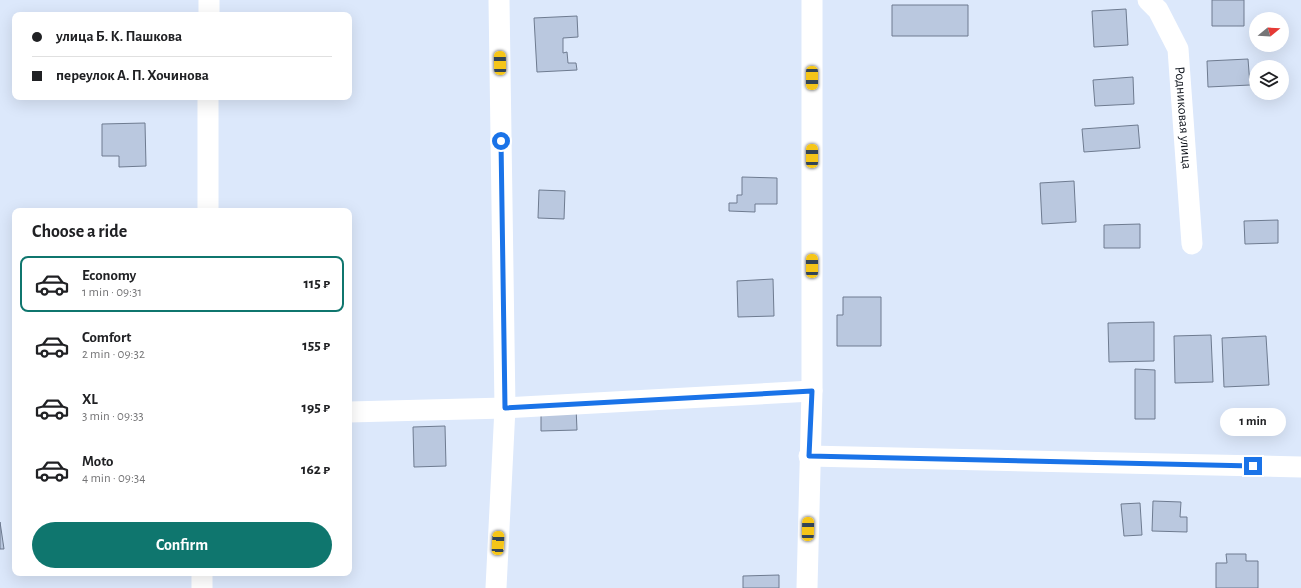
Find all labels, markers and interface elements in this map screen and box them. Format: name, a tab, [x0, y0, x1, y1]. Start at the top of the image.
north arrow	[1249, 12, 1289, 52]
map controls	[1249, 12, 1289, 100]
text: улица Б. К. Пашкова	[56, 29, 182, 44]
car	[494, 51, 506, 75]
button: layers	[1249, 60, 1289, 100]
car	[806, 66, 818, 90]
street label: Родниковая улица	[1172, 66, 1194, 170]
text: переулок А. П. Хочинова	[56, 68, 209, 83]
route start	[492, 132, 510, 150]
car	[806, 144, 818, 168]
text: Choose a ride	[32, 223, 127, 241]
car	[806, 254, 818, 278]
icon: car	[34, 266, 70, 302]
text: Economy	[82, 268, 136, 283]
text: 115 ₽	[303, 276, 330, 291]
text: 1 min · 09:31	[82, 286, 142, 299]
icon: car	[34, 328, 70, 364]
text: Comfort	[82, 330, 131, 345]
text: 155 ₽	[302, 338, 330, 353]
text: 2 min · 09:32	[82, 348, 145, 361]
icon: car	[34, 390, 70, 426]
text: XL	[82, 392, 98, 407]
text: 195 ₽	[302, 400, 330, 415]
callout: 1 min	[1220, 408, 1286, 436]
text: 3 min · 09:33	[82, 410, 144, 423]
text: 1 min	[1239, 415, 1267, 428]
icon: car	[34, 452, 70, 488]
text: Moto	[82, 454, 114, 469]
route end	[1244, 457, 1262, 475]
text: 162 ₽	[301, 462, 330, 477]
text: 4 min · 09:34	[82, 472, 145, 485]
car	[802, 517, 814, 541]
button: Confirm	[32, 522, 332, 568]
car	[491, 531, 505, 555]

